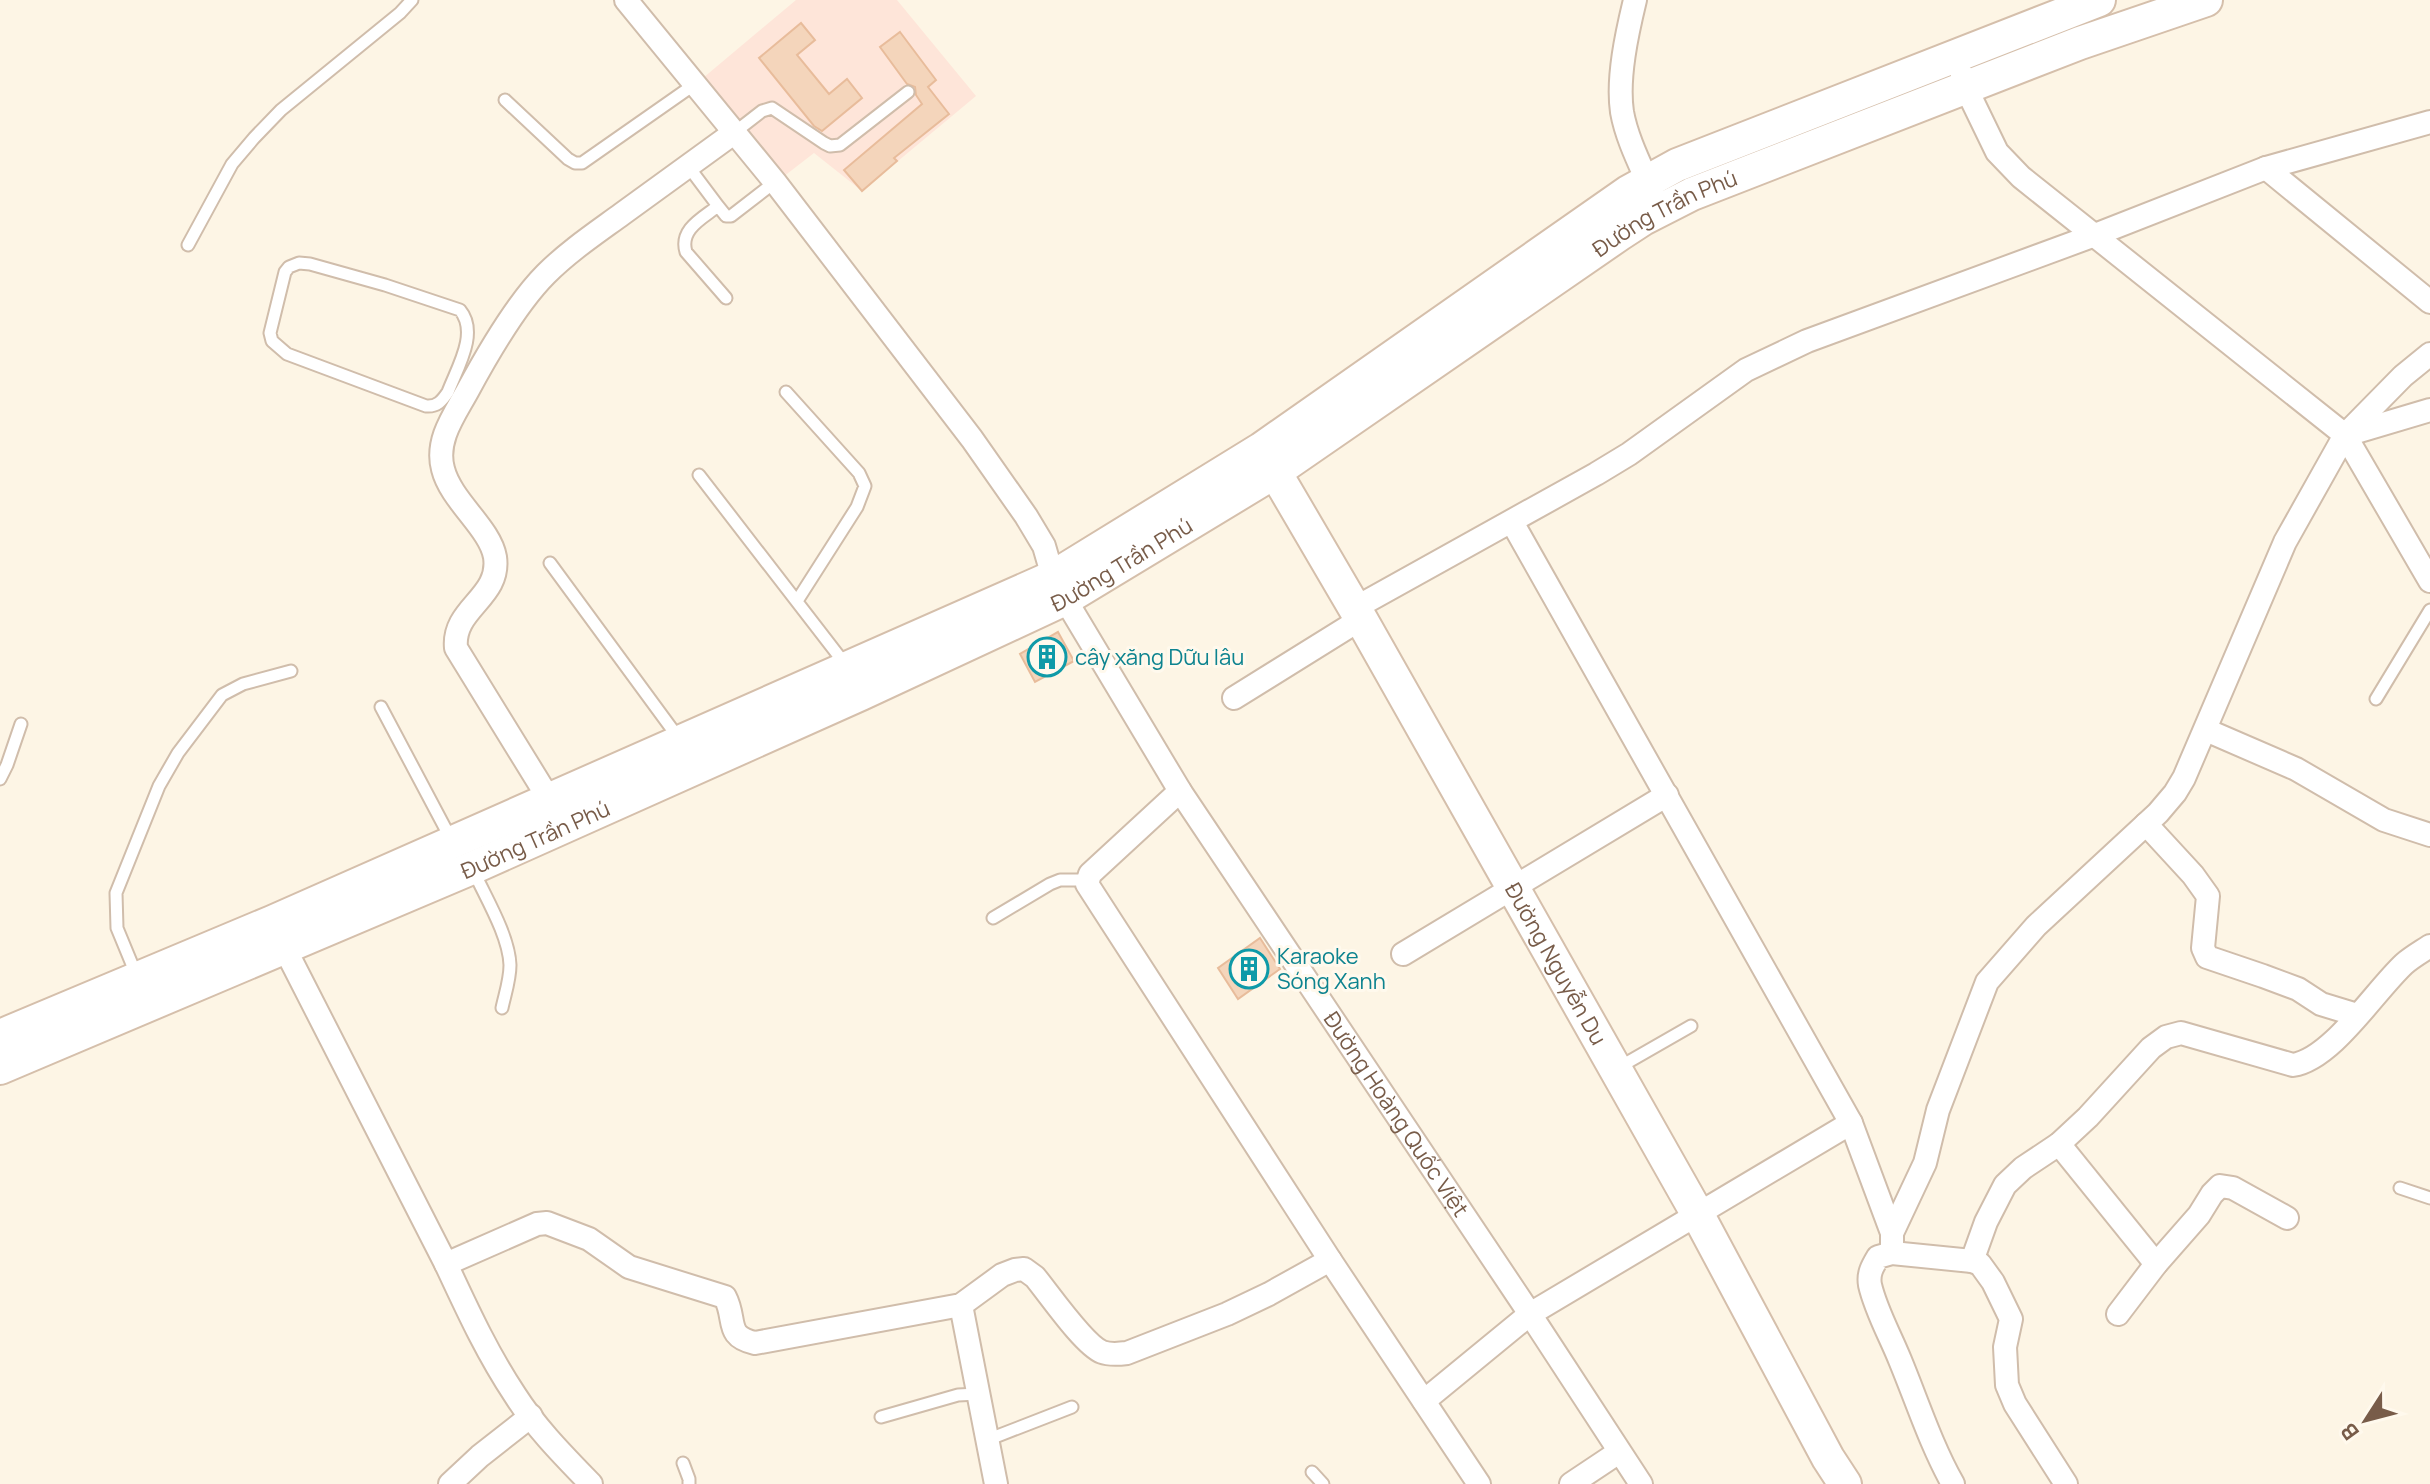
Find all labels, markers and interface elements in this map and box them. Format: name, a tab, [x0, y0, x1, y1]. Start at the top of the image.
street label: Đường Trần Phú	[1586, 163, 1742, 264]
street label: Đường Trần Phú	[1046, 510, 1198, 619]
building icon: cây xăng Dữu lâu	[1026, 636, 1068, 678]
place label: cây xăng Dữu lâu	[1075, 642, 1244, 672]
street label: Đường Trần Phú	[456, 793, 615, 886]
street label: Đường Nguyễn Du	[1498, 877, 1614, 1050]
place label: Karaoke Sóng Xanh	[1277, 941, 1386, 996]
building icon: Karaoke Sóng Xanh	[1228, 948, 1270, 990]
street label: Đường Hoàng Quốc Việt	[1317, 1006, 1476, 1223]
north arrow	[2326, 1380, 2406, 1460]
text: B	[2334, 1417, 2366, 1446]

